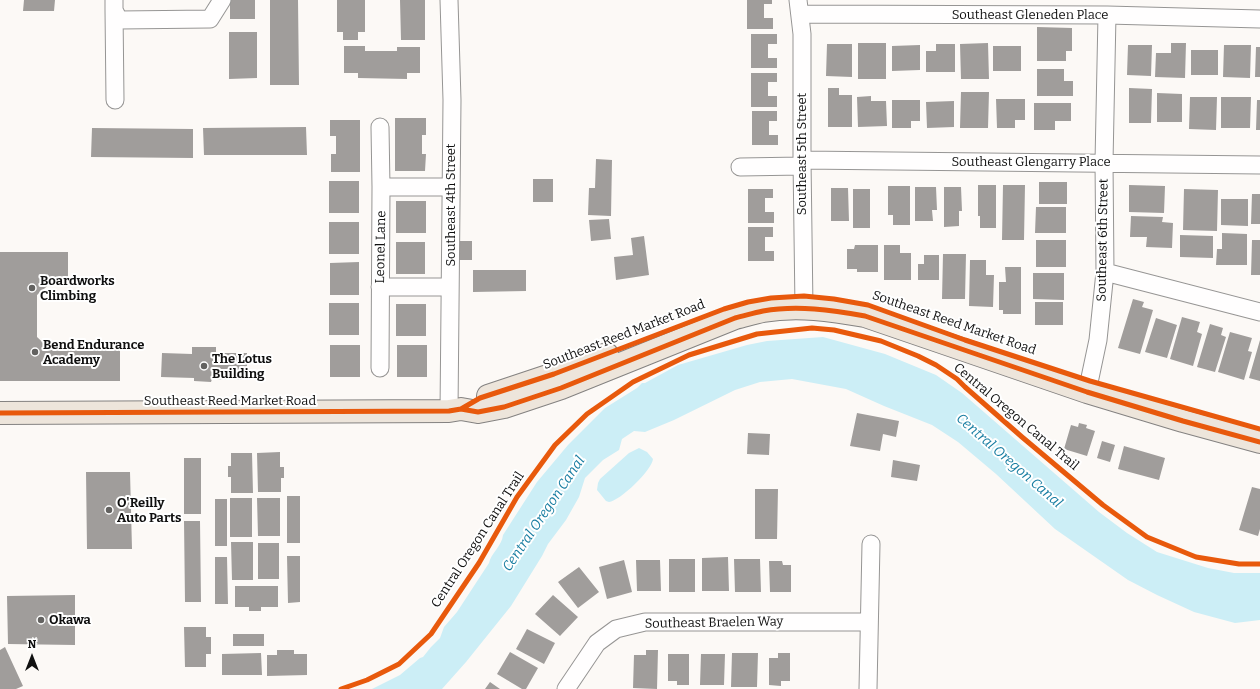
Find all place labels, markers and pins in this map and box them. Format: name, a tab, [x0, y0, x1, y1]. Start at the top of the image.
place label: Boardworks Climbing	[40, 273, 115, 304]
marker: Boardworks Climbing	[27, 283, 37, 293]
place label: Bend Endurance Academy	[43, 337, 144, 368]
marker: Bend Endurance Academy	[30, 347, 40, 357]
place label: The Lotus Building	[212, 351, 272, 382]
marker: The Lotus Building	[199, 361, 209, 371]
place label: O'Reilly Auto Parts	[117, 495, 181, 526]
marker: O'Reilly Auto Parts	[104, 505, 114, 515]
place label: Okawa	[49, 612, 91, 628]
marker: Okawa	[36, 615, 46, 625]

